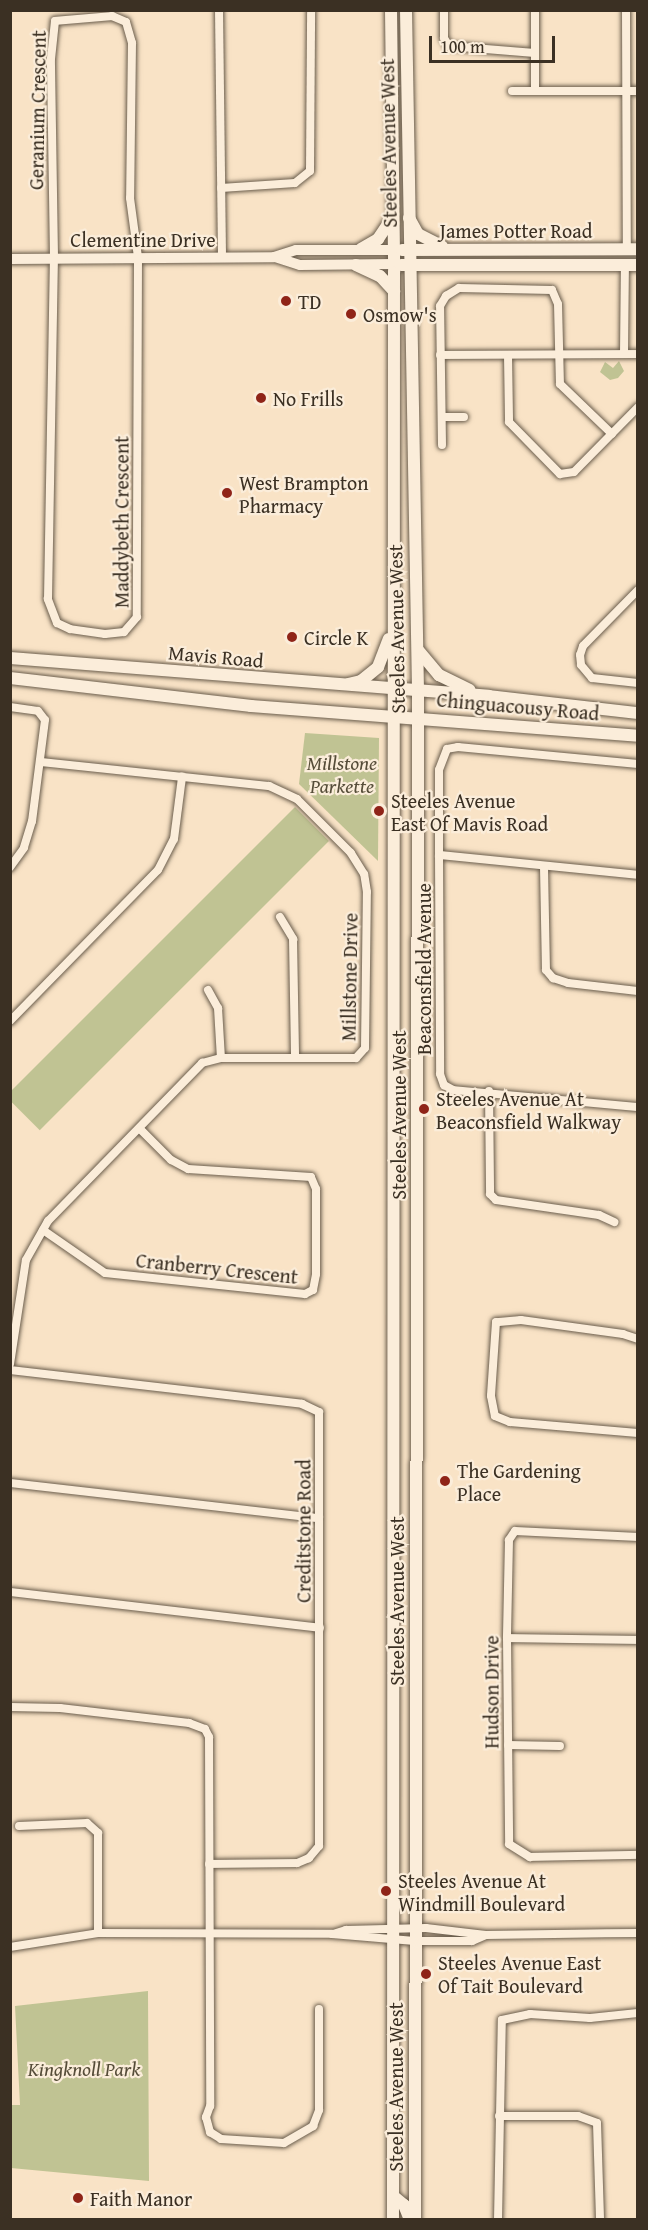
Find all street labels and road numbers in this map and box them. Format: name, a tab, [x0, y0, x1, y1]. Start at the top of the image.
street label: Geranium Crescent	[24, 30, 50, 190]
street label: Steeles Avenue West	[375, 58, 401, 228]
street label: James Potter Road	[440, 218, 592, 242]
street label: Clementine Drive	[70, 227, 216, 251]
street label: Maddybeth Crescent	[109, 436, 133, 608]
street label: Steeles Avenue West	[383, 544, 409, 714]
street label: Mavis Road	[167, 640, 265, 672]
street label: Chinguacousy Road	[436, 687, 600, 725]
street label: Beaconsfield Avenue	[411, 883, 435, 1055]
street label: Millstone Drive	[336, 913, 362, 1041]
street label: Steeles Avenue West	[386, 1030, 410, 1200]
street label: Cranberry Crescent	[135, 1248, 299, 1288]
street label: Creditstone Road	[291, 1459, 315, 1603]
street label: Steeles Avenue West	[384, 1516, 408, 1686]
street label: Hudson Drive	[479, 1635, 503, 1749]
street label: Steeles Avenue West	[383, 2002, 407, 2172]

